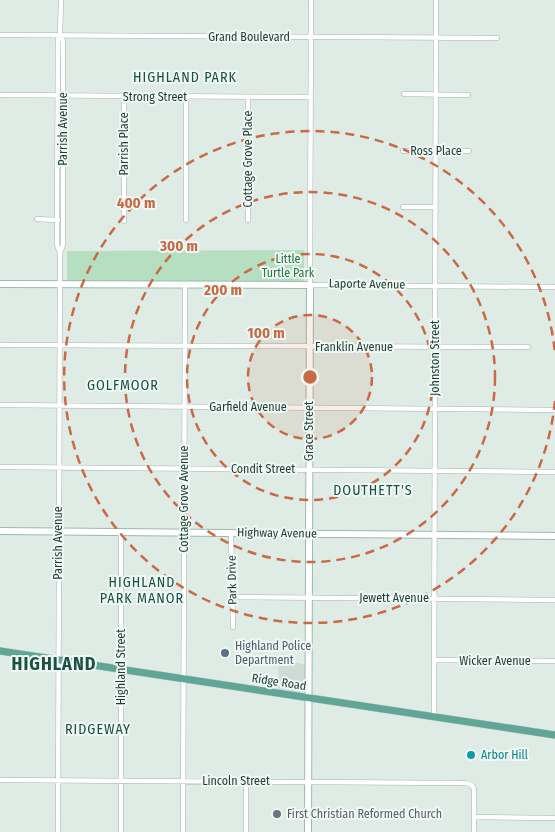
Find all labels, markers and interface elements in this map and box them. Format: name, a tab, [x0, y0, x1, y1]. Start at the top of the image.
street label: Grand Boulevard	[208, 30, 290, 44]
district label: HIGHLAND PARK	[133, 69, 237, 86]
street label: Strong Street	[123, 90, 187, 104]
street label: Parrish Avenue	[56, 92, 70, 166]
street label: Cottage Grove Place	[241, 110, 255, 207]
street label: Parrish Place	[117, 112, 131, 176]
street label: Ross Place	[410, 144, 462, 158]
text: 400 m	[117, 194, 155, 212]
text: 300 m	[159, 237, 198, 255]
park label: Little Turtle Park	[262, 252, 315, 280]
street label: Laporte Avenue	[329, 276, 405, 292]
text: 200 m	[203, 281, 242, 299]
street label: Johnston Street	[428, 320, 442, 396]
text: 100 m	[247, 324, 285, 342]
street label: Franklin Avenue	[315, 340, 393, 354]
centre of rings	[301, 368, 319, 386]
district label: GOLFMOOR	[87, 377, 159, 394]
street label: Garfield Avenue	[209, 400, 287, 414]
street label: Grace Street	[302, 401, 316, 461]
street label: Cottage Grove Avenue	[177, 445, 191, 552]
street label: Condit Street	[231, 462, 295, 476]
district label: DOUTHETT'S	[333, 482, 413, 499]
street label: Parrish Avenue	[51, 506, 65, 580]
street label: Highway Avenue	[237, 525, 317, 541]
street label: Park Drive	[225, 555, 239, 605]
district label: HIGHLAND PARK MANOR	[100, 574, 184, 607]
street label: Jewett Avenue	[359, 591, 429, 605]
street label: Highland Street	[114, 629, 128, 705]
place label: Highland Police Department	[235, 639, 311, 667]
marker: Highland Police Department	[219, 647, 231, 659]
district label: HIGHLAND	[12, 653, 96, 675]
street label: Wicker Avenue	[459, 654, 531, 668]
street label: Ridge Road	[251, 671, 307, 693]
district label: RIDGEWAY	[65, 721, 131, 738]
place label: Arbor Hill	[481, 748, 528, 762]
marker: Arbor Hill	[465, 749, 477, 761]
street label: Lincoln Street	[202, 774, 270, 788]
place label: First Christian Reformed Church	[287, 807, 442, 821]
marker: First Christian Reformed Church	[271, 808, 283, 820]

